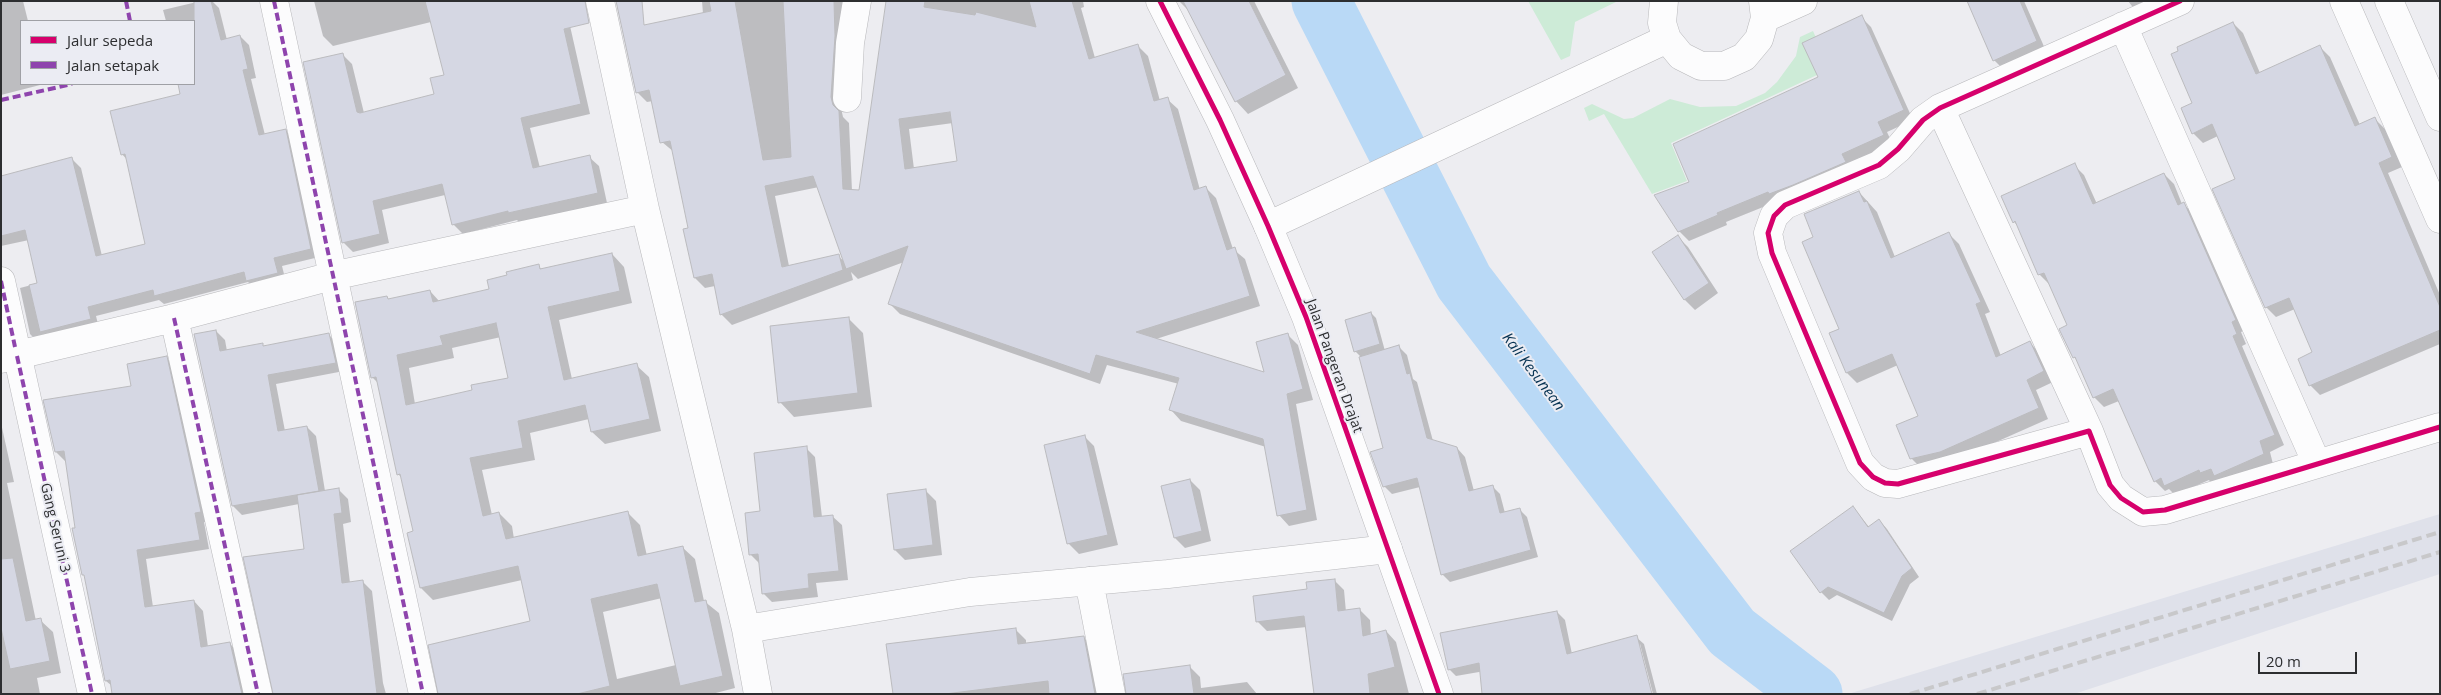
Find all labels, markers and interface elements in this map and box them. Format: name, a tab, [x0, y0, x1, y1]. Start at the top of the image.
legend	[20, 20, 195, 85]
text: Jalur sepeda	[67, 30, 153, 50]
text: Jalan setapak	[67, 55, 159, 75]
street label: Jalan Pangeran Drajat	[1302, 297, 1366, 435]
water label: Kali Kesunean	[1498, 330, 1568, 414]
street label: Gang Seruni 3	[37, 482, 73, 574]
scale bar	[2261, 642, 2360, 674]
text: 20 m	[2266, 651, 2301, 671]

